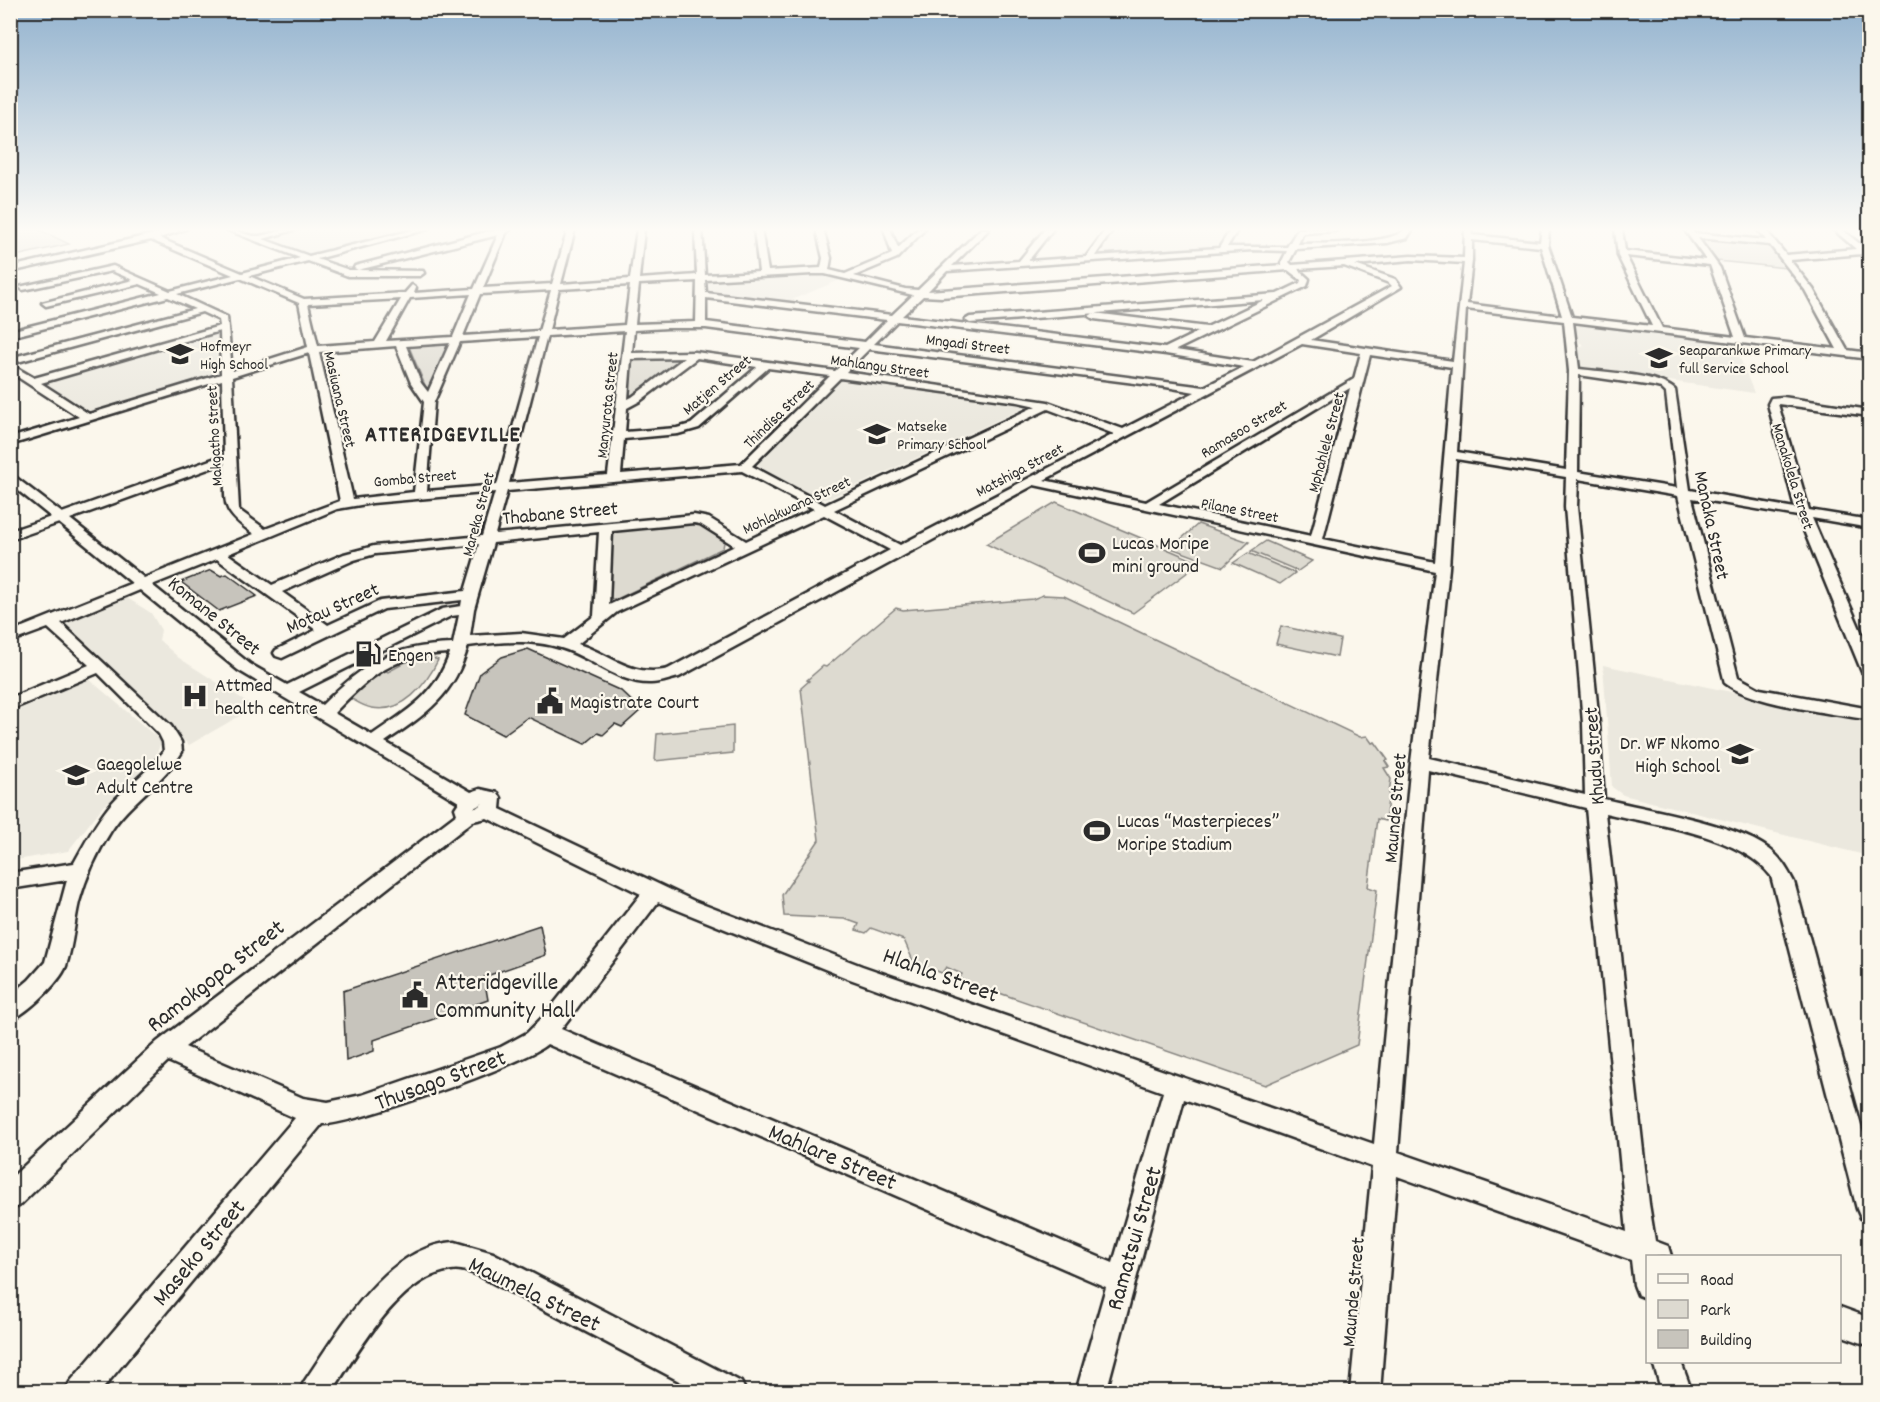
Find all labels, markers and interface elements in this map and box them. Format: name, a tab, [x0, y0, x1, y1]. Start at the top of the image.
street label: Mngadi Street	[924, 329, 1011, 362]
place label: Hofmeyr High School	[200, 336, 268, 377]
school or university icon: Hofmeyr High School	[165, 339, 195, 369]
place label: Seaparankwe Primary full Service School	[1679, 340, 1811, 381]
school or university icon: Seaparankwe Primary full Service School	[1644, 343, 1674, 373]
street label: Masiuana Street	[316, 349, 361, 450]
street label: Mahlangu Street	[829, 349, 931, 386]
street label: Matjen Street	[678, 350, 757, 422]
street label: Manyurota Street	[591, 351, 626, 459]
street label: Thindisa Street	[739, 375, 821, 455]
street label: Makgatho Street	[201, 385, 230, 487]
street label: Mphahlele Street	[1303, 390, 1352, 495]
street label: Ramasoo Street	[1197, 395, 1292, 465]
place label: Matseke Primary School	[897, 416, 987, 457]
school or university icon: Matseke Primary School	[862, 419, 892, 449]
district label: ATTERIDGEVILLE	[365, 421, 521, 452]
street label: Manakolela Street	[1765, 421, 1819, 533]
street label: Matshiga Street	[972, 438, 1068, 504]
street label: Gomba Street	[373, 464, 458, 495]
street label: Manaka Street	[1685, 469, 1735, 583]
street label: Mareka Street	[457, 470, 502, 559]
street label: Mohlakwana Street	[739, 471, 855, 541]
street label: Pilane Street	[1199, 493, 1280, 530]
street label: Thabane Street	[501, 496, 619, 534]
place label: Lucas Moripe mini ground	[1112, 531, 1209, 582]
sports icon: Lucas Moripe mini ground	[1077, 538, 1107, 568]
street label: Komane Street	[161, 571, 266, 664]
street label: Motau Street	[282, 577, 384, 643]
fuel station icon: Engen	[353, 639, 383, 669]
place label: Engen	[388, 643, 433, 671]
place label: Attmed health centre	[215, 673, 318, 724]
hospital icon: Attmed health centre	[180, 681, 210, 711]
public building icon: Magistrate Court	[535, 686, 565, 716]
place label: Magistrate Court	[570, 690, 699, 718]
street label: Khudu Street	[1579, 706, 1613, 806]
place label: Dr. WF Nkomo High School	[1620, 731, 1720, 782]
school or university icon: Dr. WF Nkomo High School	[1725, 739, 1755, 769]
place label: Gaegolelwe Adult Centre	[96, 752, 193, 803]
street label: Maunde Street	[1378, 752, 1416, 864]
school or university icon: Gaegolelwe Adult Centre	[61, 760, 91, 790]
place label: Lucas “Masterpieces” Moripe Stadium	[1117, 809, 1279, 860]
sports icon: Lucas “Masterpieces” Moripe Stadium	[1082, 816, 1112, 846]
street label: Ramokgopa Street	[140, 912, 293, 1042]
street label: Hlahla Street	[877, 940, 1003, 1014]
place label: Atteridgeville Community Hall	[435, 967, 576, 1029]
public building icon: Atteridgeville Community Hall	[400, 980, 430, 1010]
street label: Thusago Street	[371, 1042, 511, 1121]
street label: Mahlare Street	[762, 1116, 901, 1201]
street label: Ramatsui Street	[1099, 1163, 1173, 1315]
street label: Maseko Street	[145, 1193, 255, 1315]
street label: Maunde Street	[1336, 1236, 1374, 1348]
street label: Maumela Street	[462, 1249, 606, 1342]
legend	[1646, 1255, 1841, 1363]
text: Road	[1700, 1269, 1734, 1294]
text: Park	[1700, 1299, 1731, 1324]
text: Building	[1700, 1329, 1752, 1354]

